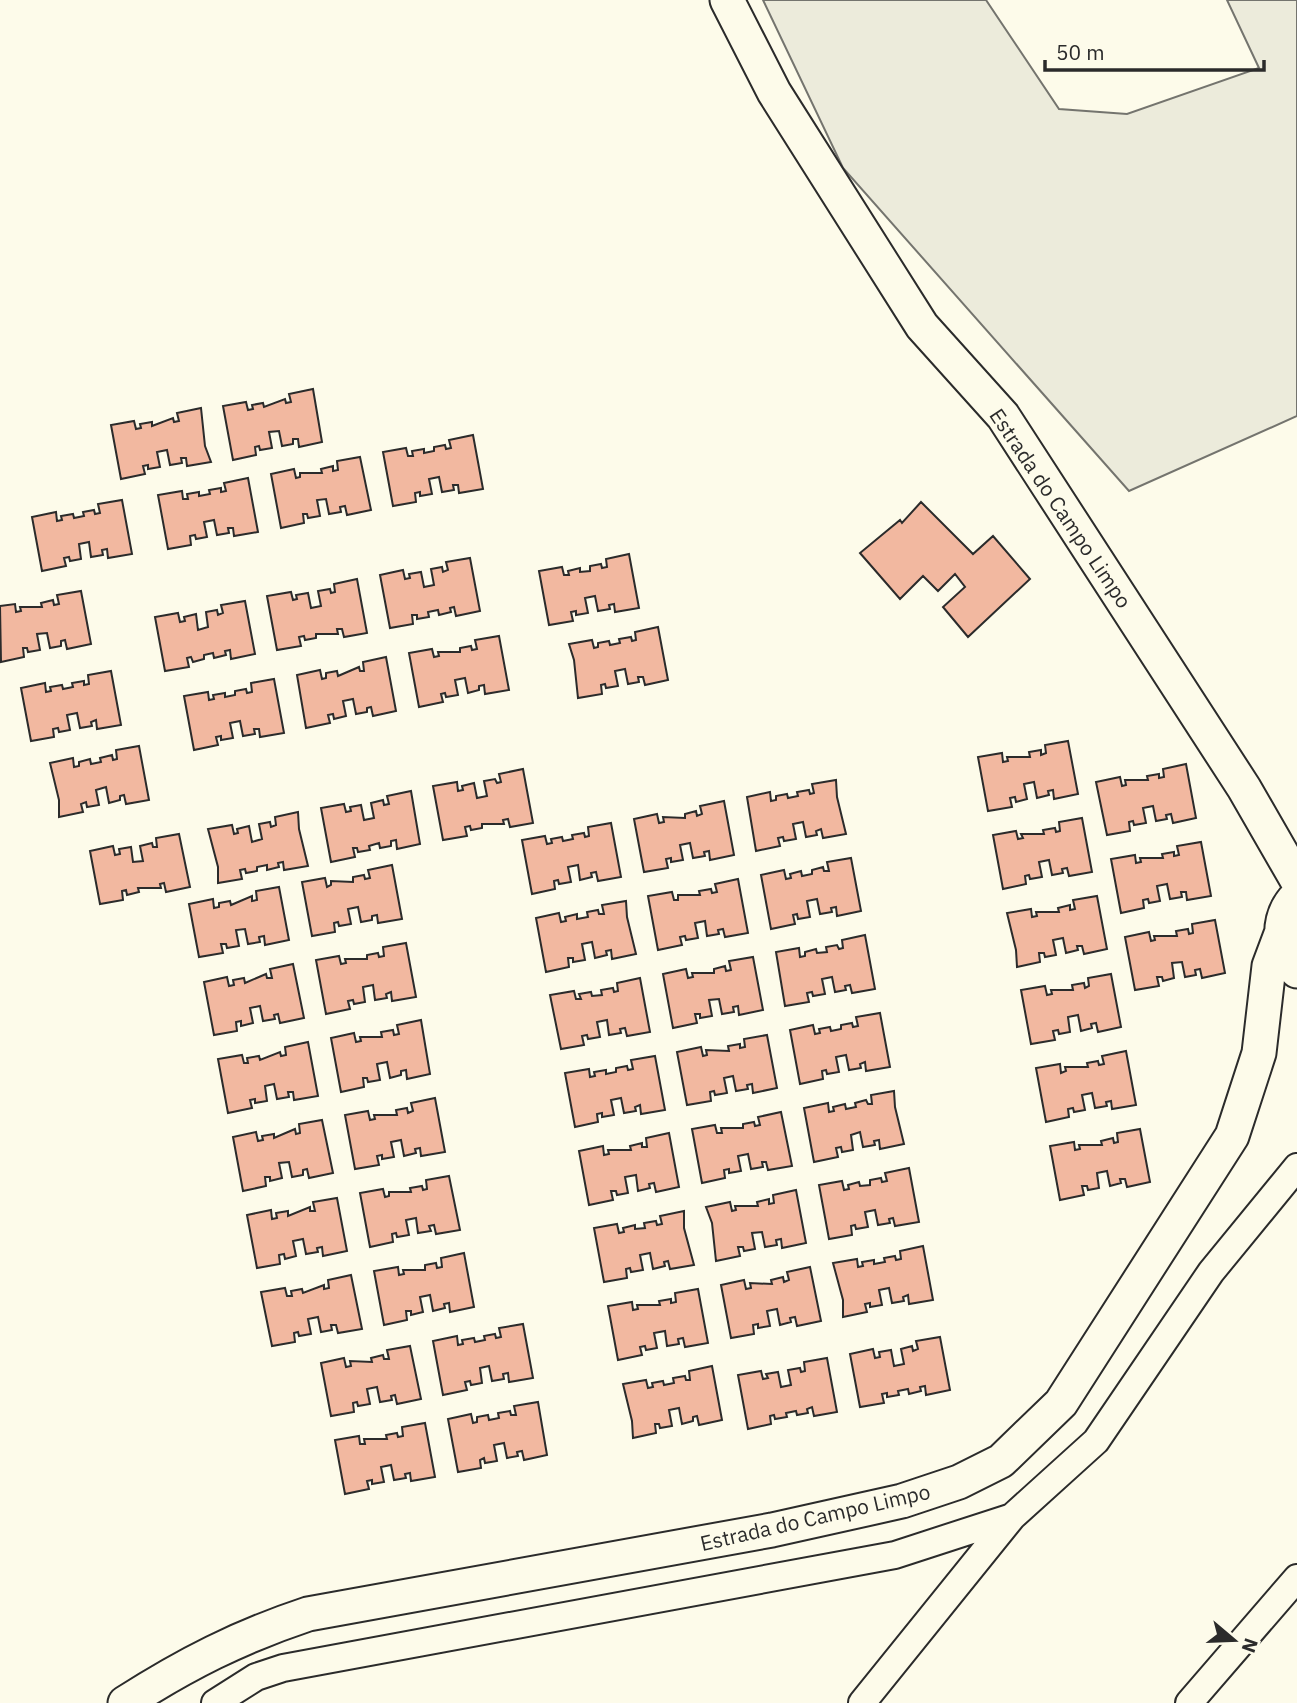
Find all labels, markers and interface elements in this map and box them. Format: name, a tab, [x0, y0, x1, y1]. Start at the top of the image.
scale bar	[1045, 28, 1264, 72]
text: 50 m	[1056, 38, 1105, 66]
street label: Estrada do Campo Limpo	[984, 403, 1138, 613]
street label: Estrada do Campo Limpo	[697, 1477, 933, 1557]
north arrow	[1199, 1605, 1269, 1675]
text: N	[1236, 1635, 1264, 1656]

